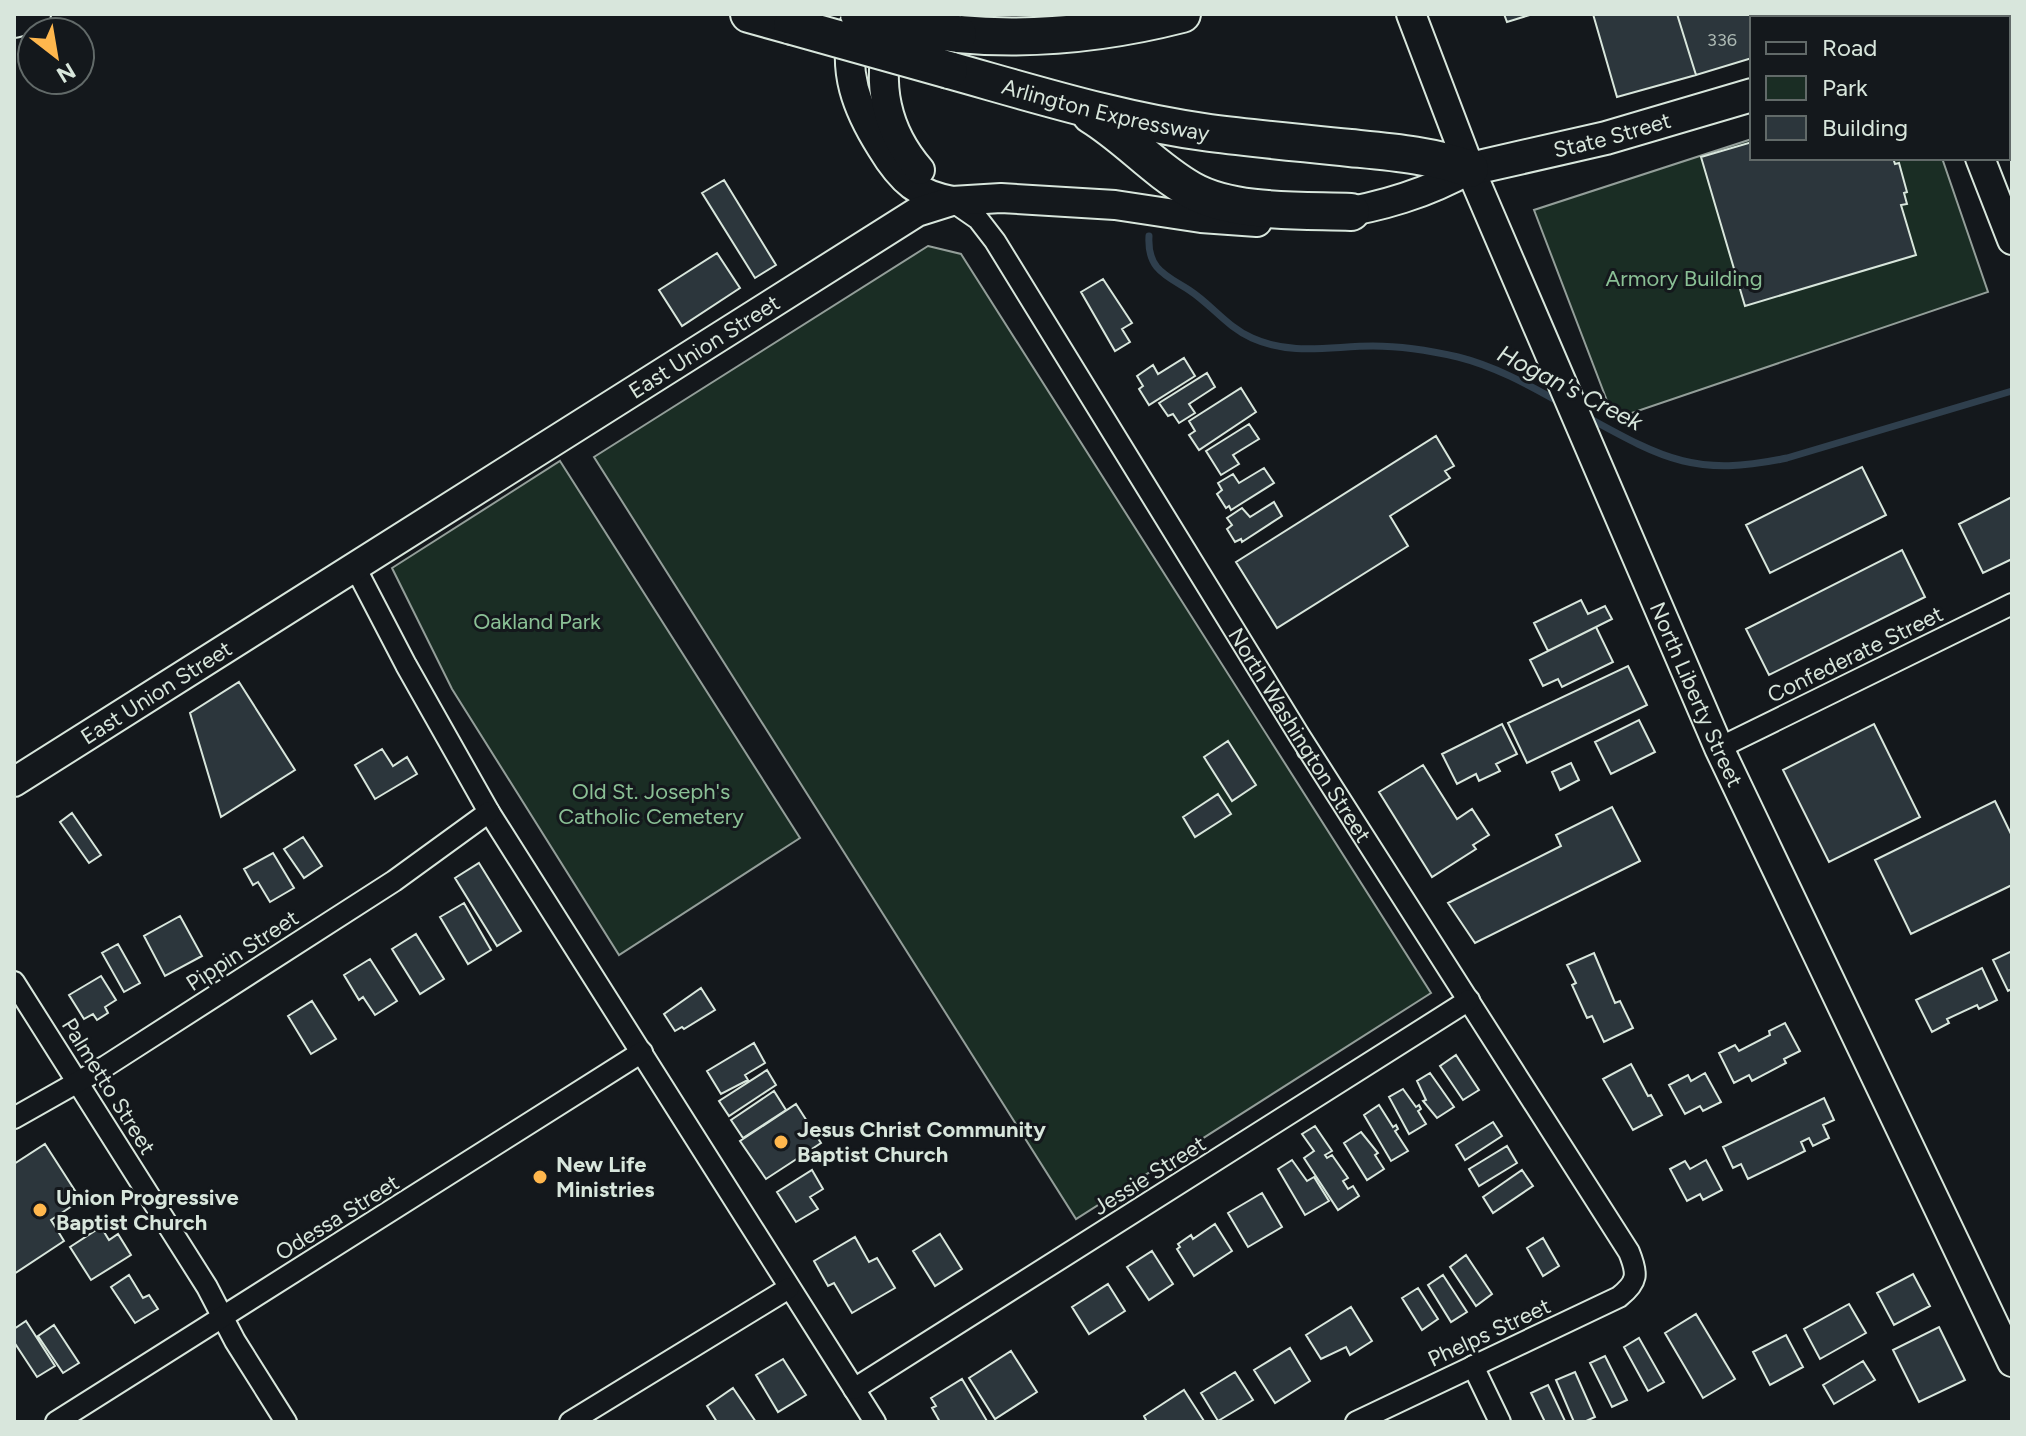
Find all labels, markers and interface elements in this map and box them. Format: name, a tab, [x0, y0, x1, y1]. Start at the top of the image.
north arrow	[16, 16, 96, 96]
legend	[1750, 16, 2010, 160]
house number: 336	[1707, 29, 1737, 51]
text: Road	[1822, 33, 1877, 62]
text: N	[52, 57, 80, 89]
street label: Arlington Expressway	[999, 73, 1212, 147]
text: Park	[1822, 73, 1868, 102]
street label: State Street	[1551, 107, 1674, 164]
text: Building	[1822, 113, 1908, 142]
park label: Armory Building	[1605, 265, 1763, 292]
street label: East Union Street	[624, 289, 785, 405]
water label: Hogan's Creek	[1493, 339, 1649, 437]
street label: North Liberty Street	[1644, 598, 1749, 791]
street label: Confederate Street	[1763, 600, 1947, 709]
park label: Oakland Park	[473, 608, 601, 635]
street label: North Washington Street	[1222, 623, 1377, 848]
street label: East Union Street	[76, 635, 237, 750]
park label: Old St. Joseph's Catholic Cemetery	[558, 778, 744, 830]
street label: Pippin Street	[181, 904, 303, 997]
street label: Palmetto Street	[56, 1013, 161, 1159]
place label: Jesus Christ Community Baptist Church	[797, 1116, 1046, 1168]
street label: Jessie Street	[1088, 1130, 1211, 1221]
marker: Jesus Christ Community Baptist Church	[772, 1133, 790, 1151]
place label: New Life Ministries	[556, 1151, 655, 1203]
marker: New Life Ministries	[531, 1168, 549, 1186]
street label: Odessa Street	[270, 1169, 404, 1266]
place label: Union Progressive Baptist Church	[56, 1184, 239, 1236]
marker: Union Progressive Baptist Church	[31, 1201, 49, 1219]
street label: Phelps Street	[1424, 1292, 1555, 1373]

